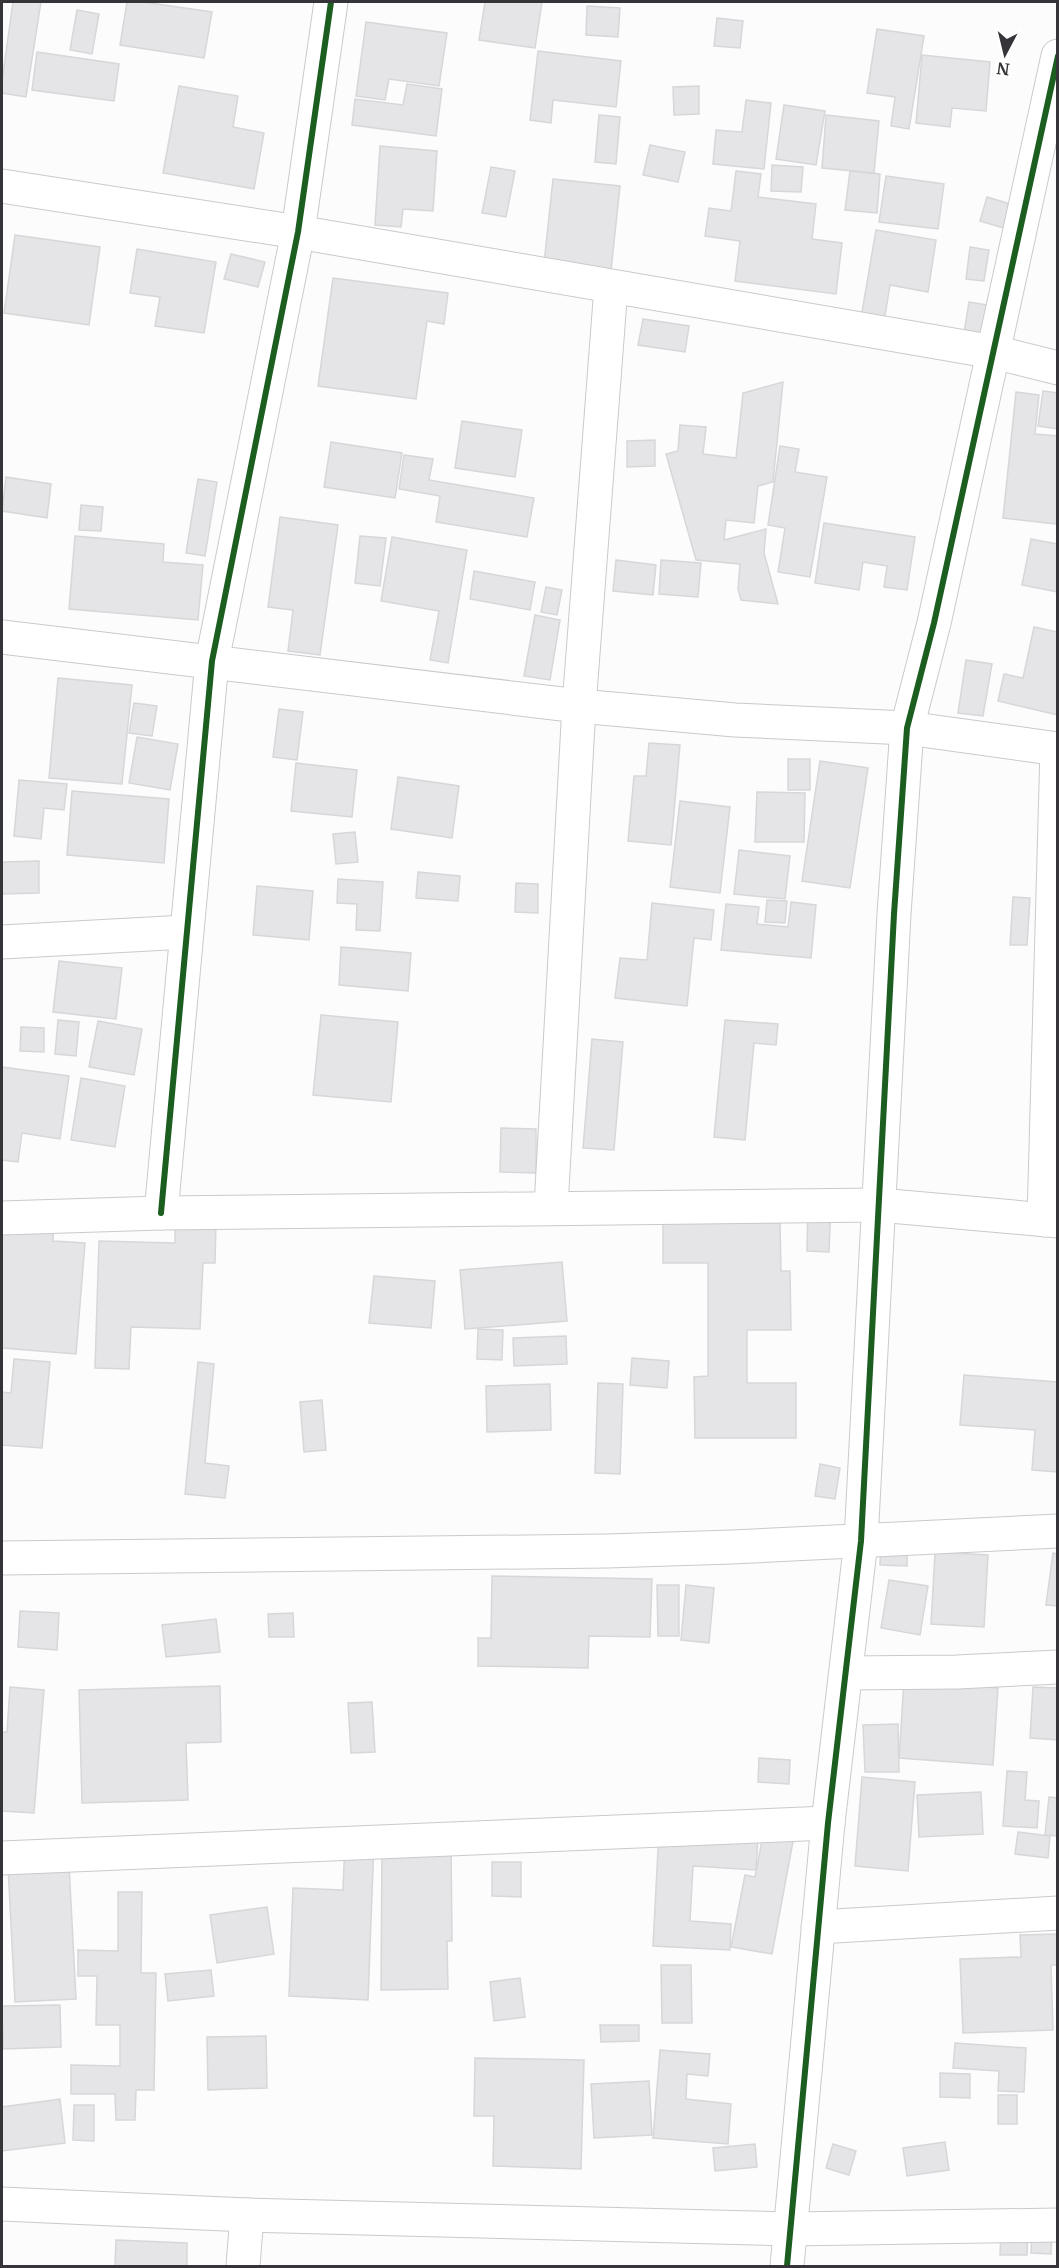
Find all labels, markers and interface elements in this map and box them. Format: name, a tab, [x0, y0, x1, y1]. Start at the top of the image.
north arrow	[975, 24, 1035, 84]
text: N	[995, 58, 1011, 80]

